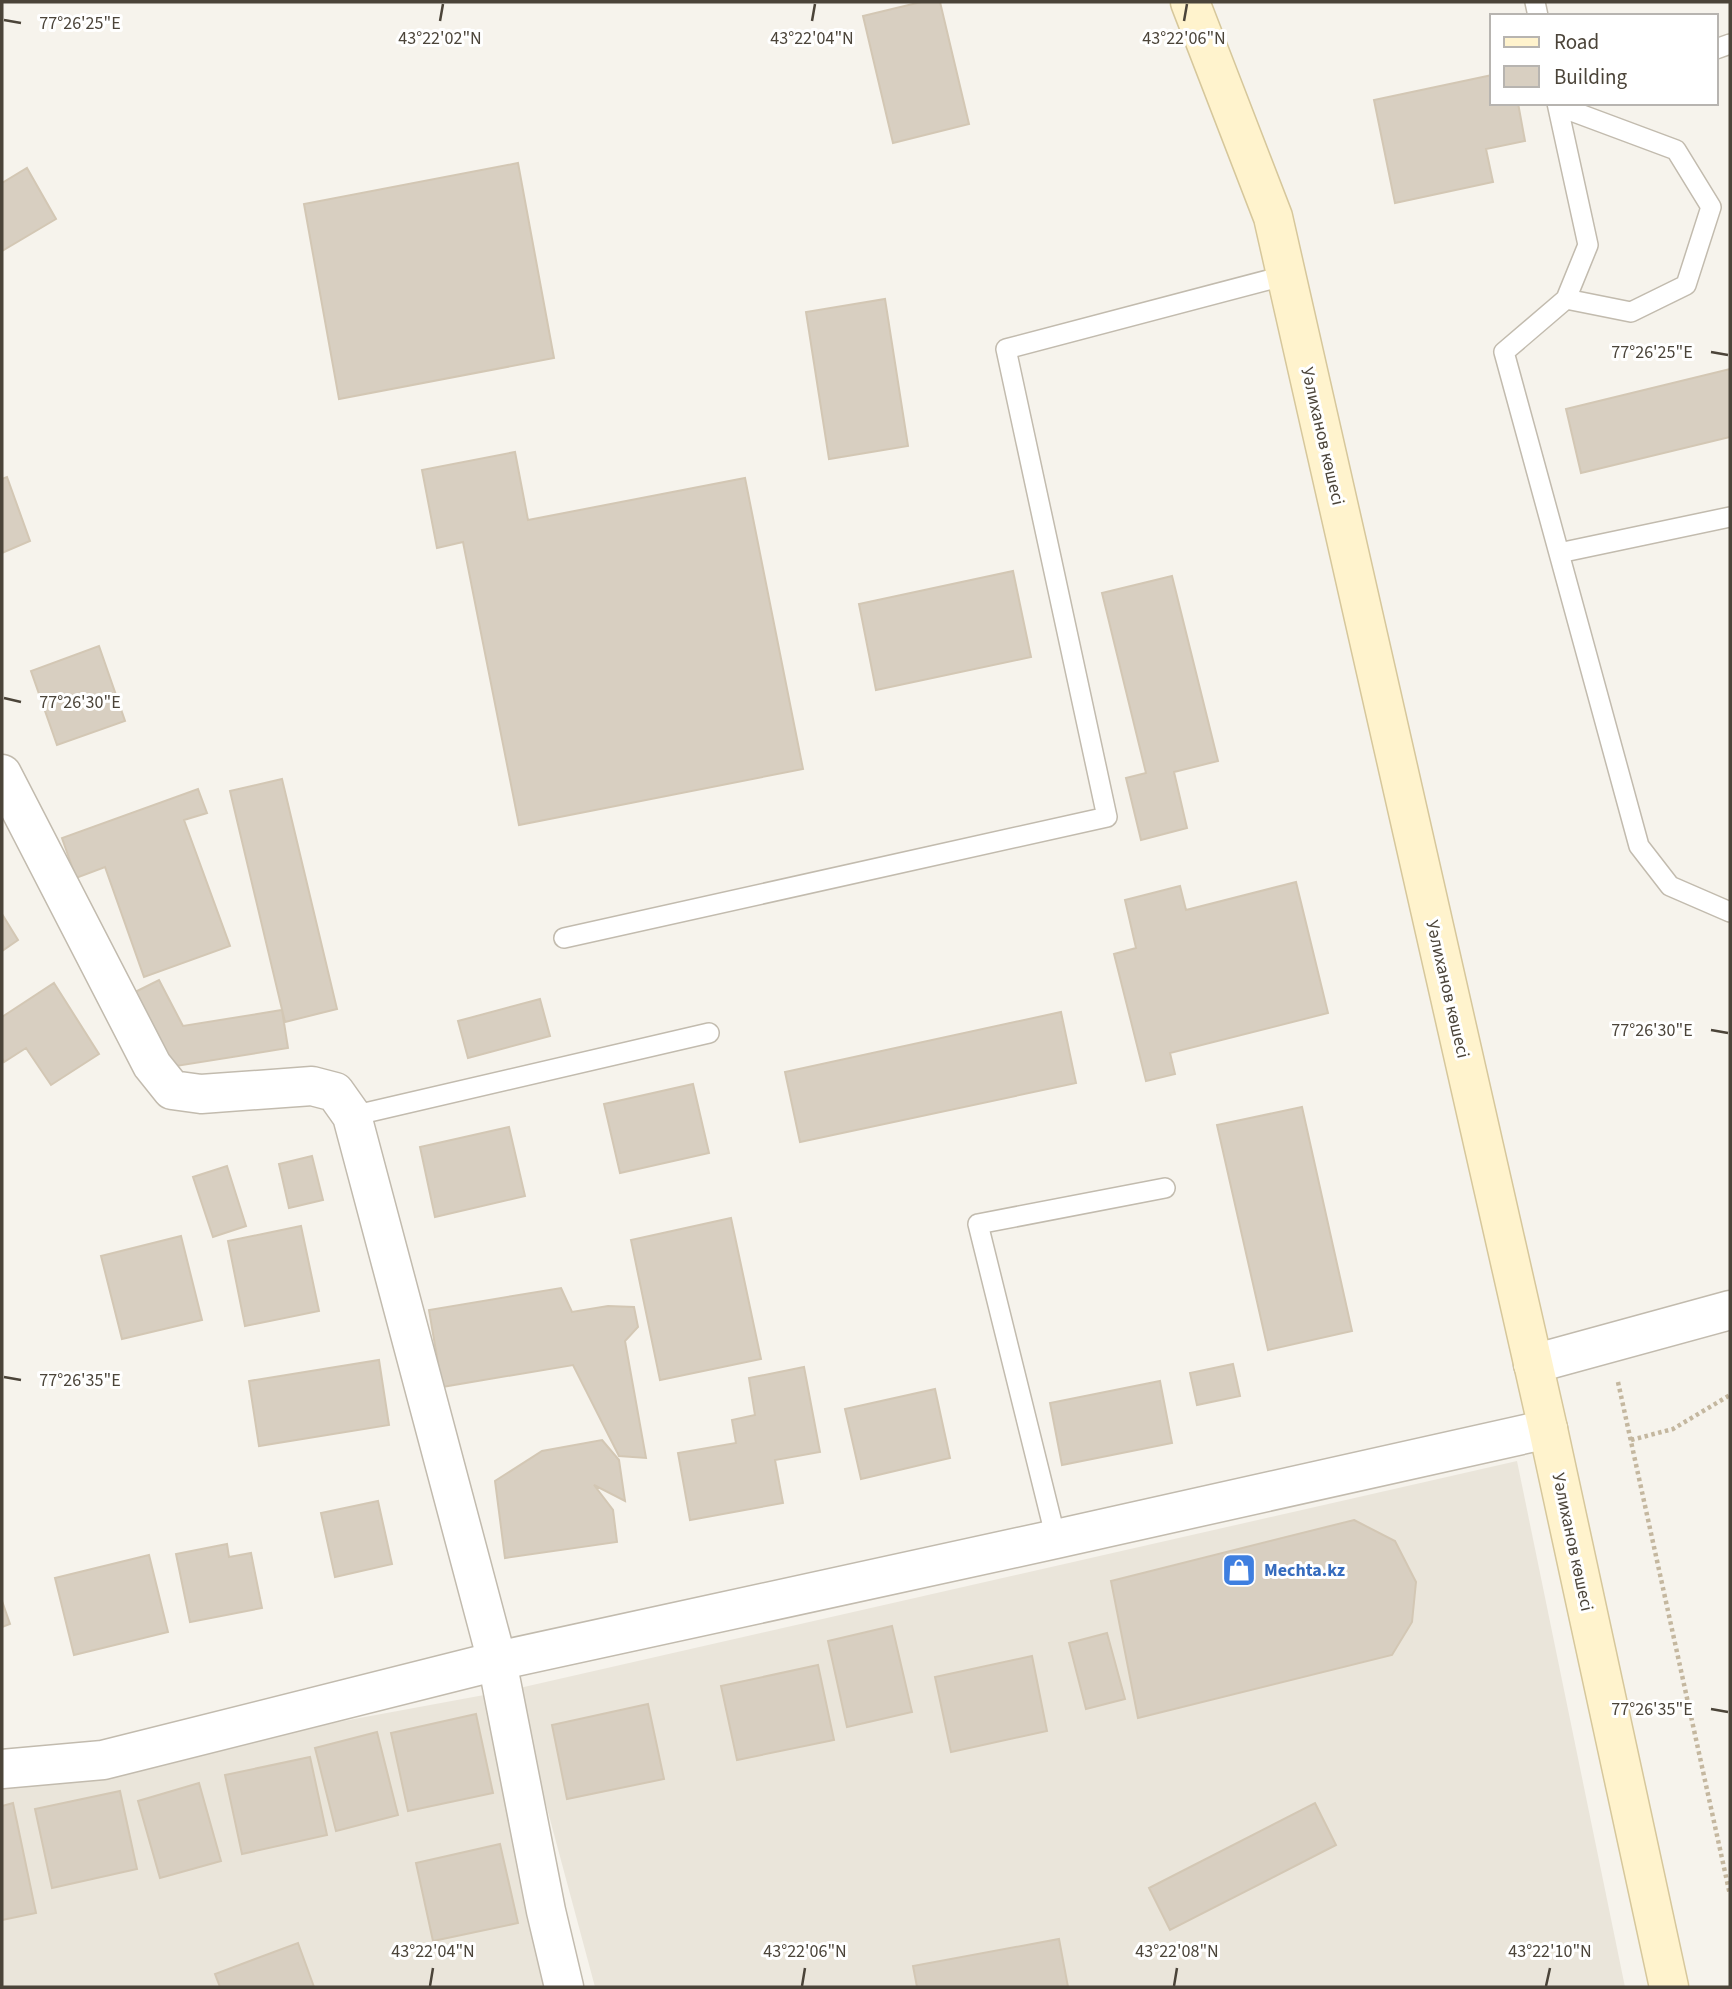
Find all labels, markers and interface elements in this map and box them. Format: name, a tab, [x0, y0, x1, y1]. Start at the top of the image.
text: 77°26'25"E	[39, 11, 121, 36]
legend	[1490, 14, 1718, 105]
text: 43°22'02"N	[398, 26, 482, 51]
text: 43°22'04"N	[770, 26, 854, 51]
text: 43°22'06"N	[1142, 26, 1226, 51]
text: Road	[1554, 27, 1599, 57]
text: Building	[1554, 62, 1628, 92]
text: 77°26'25"E	[1611, 340, 1693, 365]
street label: Уәлиханов көшесі	[1294, 365, 1351, 508]
text: 77°26'30"E	[39, 690, 121, 715]
street label: Уәлиханов көшесі	[1419, 918, 1476, 1061]
text: 77°26'30"E	[1611, 1018, 1693, 1043]
text: 77°26'35"E	[39, 1368, 121, 1393]
street label: Уәлиханов көшесі	[1546, 1471, 1599, 1614]
shop icon: Mechta.kz	[1220, 1551, 1258, 1589]
place label: Mechta.kz	[1264, 1558, 1345, 1583]
text: 77°26'35"E	[1611, 1697, 1693, 1722]
text: 43°22'04"N	[391, 1939, 475, 1964]
text: 43°22'06"N	[763, 1939, 847, 1964]
text: 43°22'08"N	[1135, 1939, 1219, 1964]
text: 43°22'10"N	[1508, 1939, 1592, 1964]

